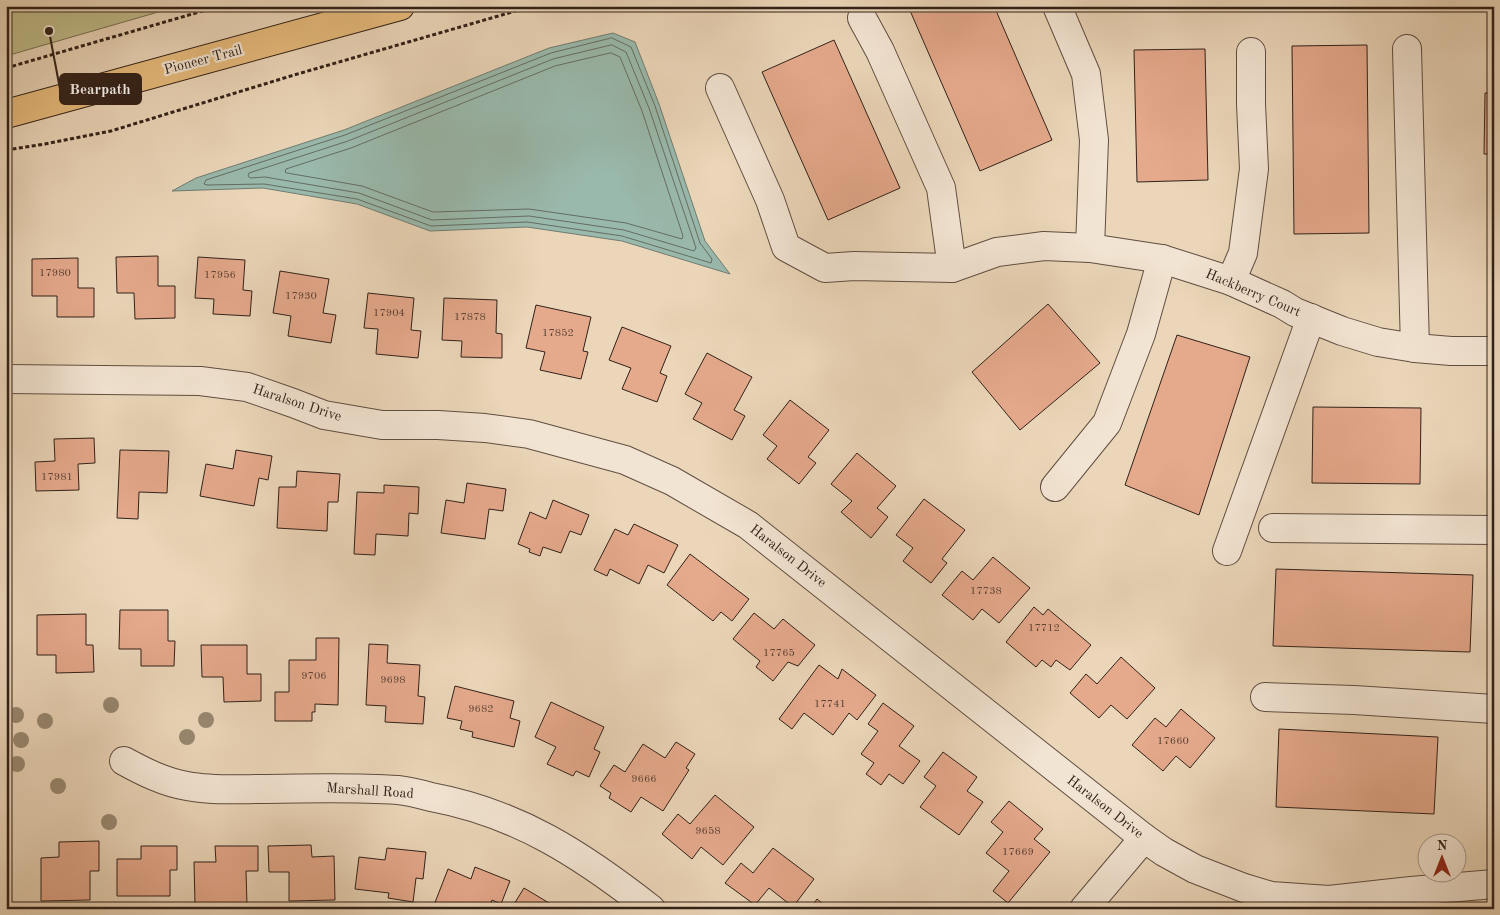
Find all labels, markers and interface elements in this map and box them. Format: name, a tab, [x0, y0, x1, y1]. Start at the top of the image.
street label: Pioneer Trail	[162, 43, 244, 77]
callout: Bearpath	[60, 74, 141, 104]
text: Bearpath	[69, 83, 131, 98]
street label: Hackberry Court	[1203, 267, 1303, 319]
house number: 17980	[39, 268, 71, 279]
house number: 17956	[204, 270, 236, 281]
house number: 17930	[285, 291, 317, 302]
house number: 17904	[373, 308, 405, 319]
house number: 17878	[454, 312, 486, 323]
house number: 17852	[542, 328, 574, 339]
street label: Haralson Drive	[251, 382, 343, 424]
house number: 17981	[41, 472, 73, 483]
street label: Haralson Drive	[747, 522, 829, 590]
house number: 17738	[970, 586, 1002, 597]
house number: 17712	[1028, 623, 1060, 634]
house number: 17765	[763, 648, 795, 659]
house number: 9706	[301, 671, 327, 682]
house number: 9698	[380, 675, 406, 686]
house number: 17741	[814, 699, 846, 710]
house number: 9682	[468, 704, 494, 715]
house number: 17660	[1157, 736, 1189, 747]
street label: Haralson Drive	[1064, 773, 1146, 841]
house number: 9666	[631, 774, 657, 785]
street label: Marshall Road	[326, 781, 414, 801]
house number: 9658	[695, 826, 721, 837]
north arrow	[1418, 832, 1468, 882]
text: N	[1437, 839, 1448, 853]
house number: 17669	[1002, 847, 1034, 858]

